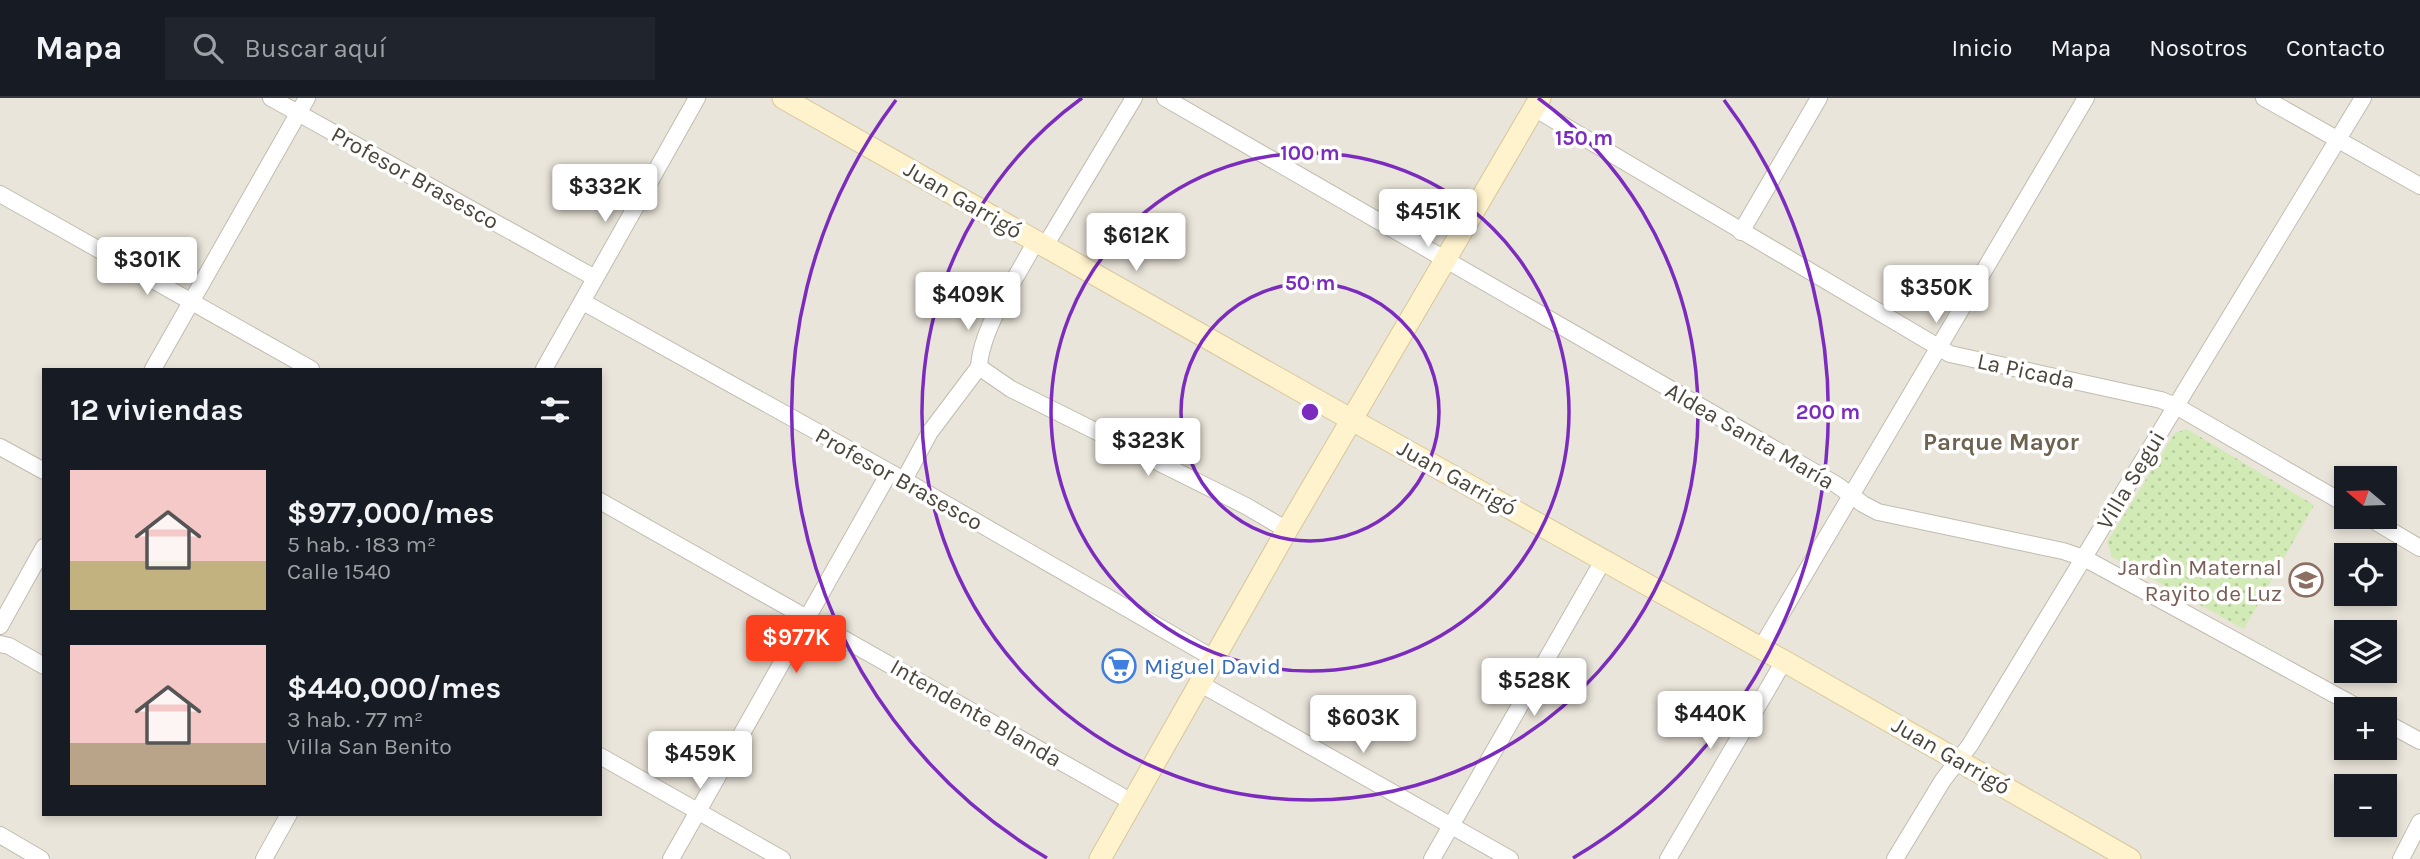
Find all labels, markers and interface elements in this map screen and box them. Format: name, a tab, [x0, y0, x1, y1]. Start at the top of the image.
search box	[165, 17, 655, 80]
text: Mapa	[35, 29, 123, 67]
icon: search	[189, 29, 227, 67]
text: Buscar aquí	[245, 33, 386, 64]
text: Inicio	[1951, 34, 2012, 62]
text: Mapa	[2050, 34, 2111, 62]
text: Nosotros	[2149, 34, 2248, 62]
text: Contacto	[2286, 34, 2385, 62]
street label: Profesor Brasesco	[326, 121, 504, 235]
text: 150 m	[1555, 126, 1613, 150]
text: 100 m	[1280, 141, 1340, 165]
street label: Juan Garrigó	[899, 155, 1027, 245]
pin: $332K	[556, 164, 654, 224]
text: $332K	[568, 173, 642, 200]
pin: $451K	[1379, 190, 1477, 249]
text: $451K	[1395, 198, 1461, 225]
pin: $612K	[1087, 214, 1185, 273]
text: $612K	[1103, 222, 1169, 249]
pin: $301K	[98, 238, 196, 297]
text: $301K	[113, 246, 181, 273]
pin: $350K	[1887, 266, 1985, 325]
text: 50 m	[1285, 271, 1335, 295]
pin: $409K	[919, 272, 1017, 332]
text: $350K	[1899, 274, 1973, 301]
text: $409K	[931, 281, 1005, 308]
street label: La Picada	[1975, 347, 2077, 395]
street label: Aldea Santa María	[1661, 377, 1839, 495]
icon: filters	[536, 391, 574, 429]
text: 12 viviendas	[70, 392, 244, 428]
centre of rings	[1298, 400, 1322, 424]
text: 200 m	[1796, 400, 1860, 424]
pin: $323K	[1099, 418, 1197, 478]
street label: Profesor Brasesco	[810, 422, 988, 536]
street label: Villa Segui	[2091, 426, 2171, 534]
text: $323K	[1111, 427, 1185, 454]
district label: Parque Mayor	[1923, 428, 2080, 456]
street label: Juan Garrigó	[1393, 434, 1521, 522]
north arrow	[2334, 466, 2398, 528]
map controls	[2334, 466, 2397, 837]
text: $977,000/mes	[287, 495, 495, 531]
icon: home	[126, 498, 210, 582]
text: 5 hab. · 183 m²	[287, 531, 436, 558]
button: locate	[2334, 543, 2397, 606]
place label: Jardìn Maternal Rayito de Luz	[2118, 554, 2282, 607]
text: Calle 1540	[287, 558, 391, 585]
school or university icon: Jardìn Maternal Rayito de Luz	[2287, 561, 2325, 599]
pin: $977K	[747, 616, 845, 675]
button: layers	[2334, 620, 2397, 683]
text: $977K	[762, 624, 830, 651]
supermarket icon: Miguel David	[1100, 647, 1138, 685]
street label: Intendente Blanda	[885, 653, 1067, 773]
place label: Miguel David	[1144, 653, 1281, 680]
pin: $528K	[1485, 658, 1583, 718]
text: $528K	[1497, 667, 1571, 694]
text: $440,000/mes	[287, 670, 501, 706]
icon: home	[126, 673, 210, 757]
pin: $440K	[1661, 692, 1759, 751]
pin: $603K	[1314, 696, 1412, 755]
button: +	[2334, 697, 2397, 760]
text: $440K	[1674, 700, 1746, 727]
text: $603K	[1326, 704, 1400, 731]
text: 3 hab. · 77 m²	[287, 706, 423, 733]
street label: Juan Garrigó	[1887, 711, 2015, 801]
pin: $459K	[651, 732, 749, 791]
text: Villa San Benito	[287, 733, 452, 760]
text: $459K	[664, 740, 736, 767]
button: −	[2334, 774, 2397, 837]

